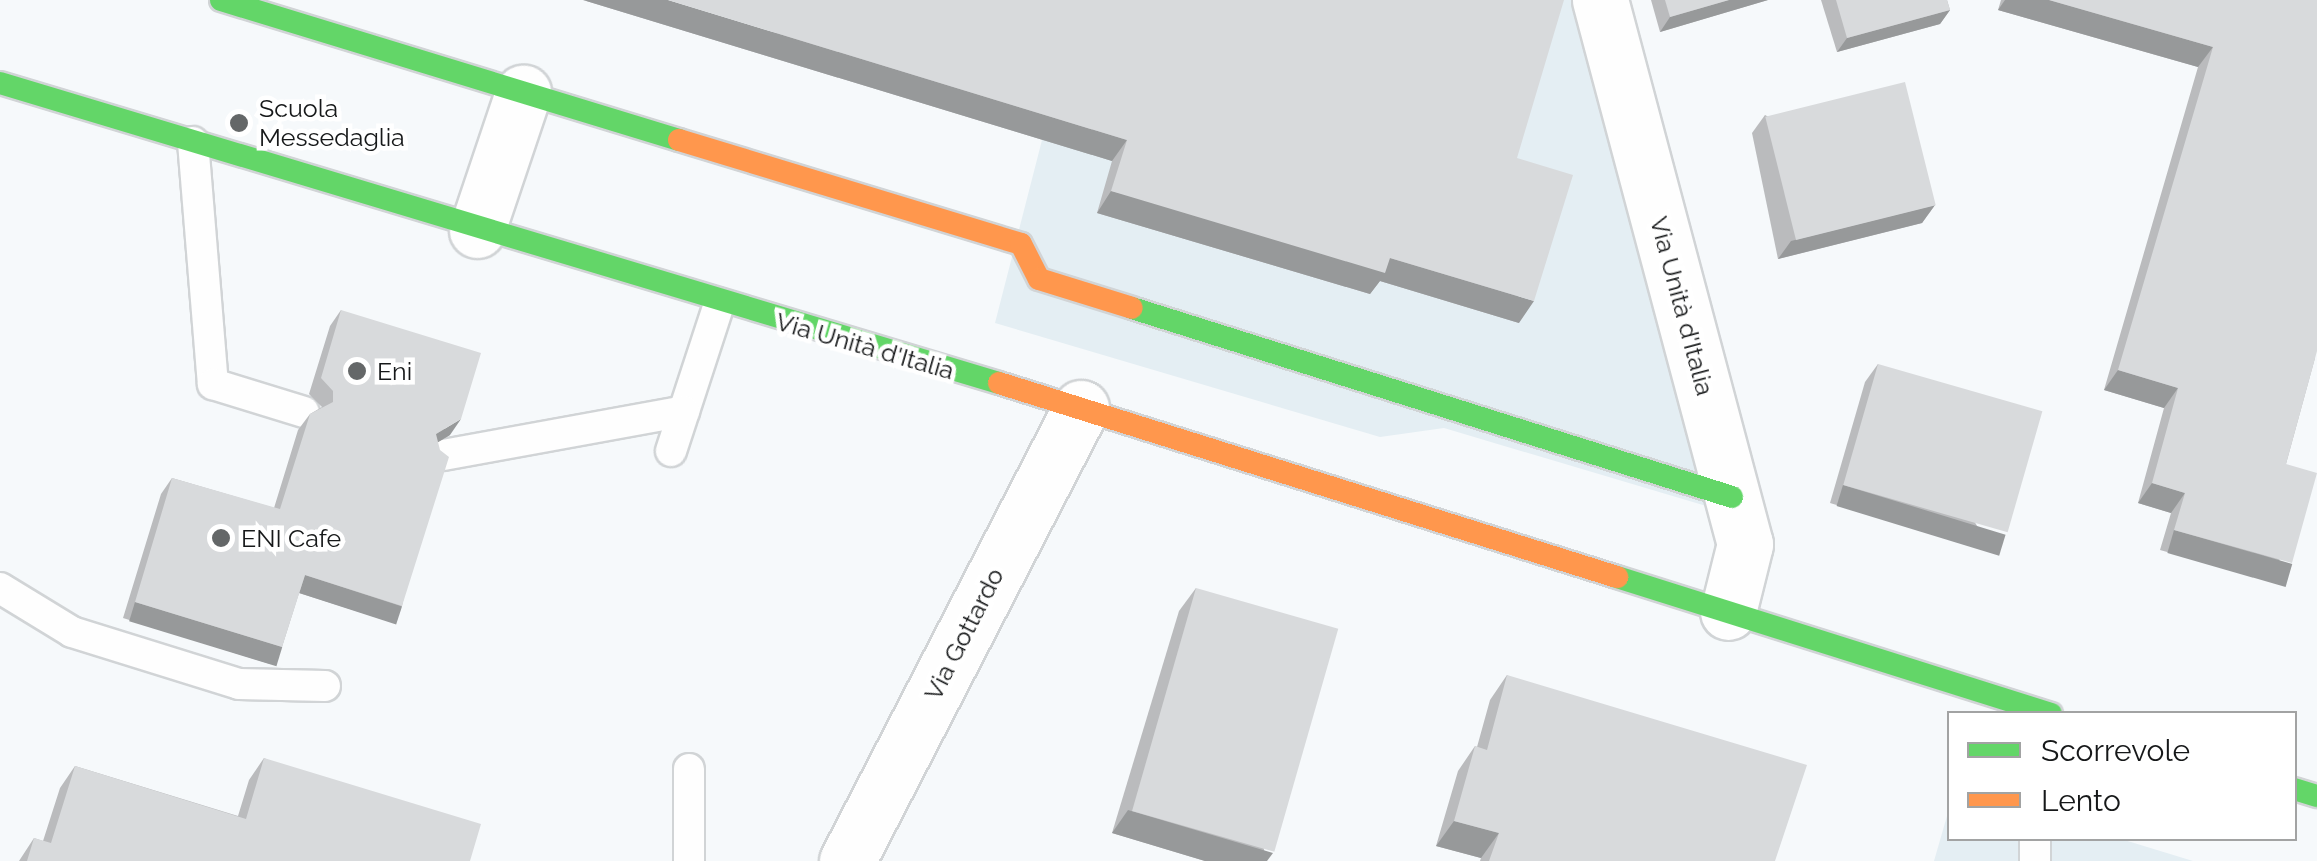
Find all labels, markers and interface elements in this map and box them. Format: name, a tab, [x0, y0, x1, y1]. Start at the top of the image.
place label: Scuola Messedaglia	[259, 94, 405, 153]
marker: Scuola Messedaglia	[228, 112, 250, 134]
street label: Via Unità d'Italia	[1644, 213, 1720, 399]
street label: Via Unità d'Italia	[772, 306, 958, 386]
place label: Eni	[377, 356, 412, 386]
marker: Eni	[346, 360, 368, 382]
place label: ENI Cafe	[241, 523, 341, 553]
marker: ENI Cafe	[210, 527, 232, 549]
street label: Via Gottardo	[918, 563, 1010, 705]
legend	[1947, 711, 2297, 841]
text: Scorrevole	[2041, 733, 2190, 768]
text: Lento	[2041, 783, 2121, 818]

